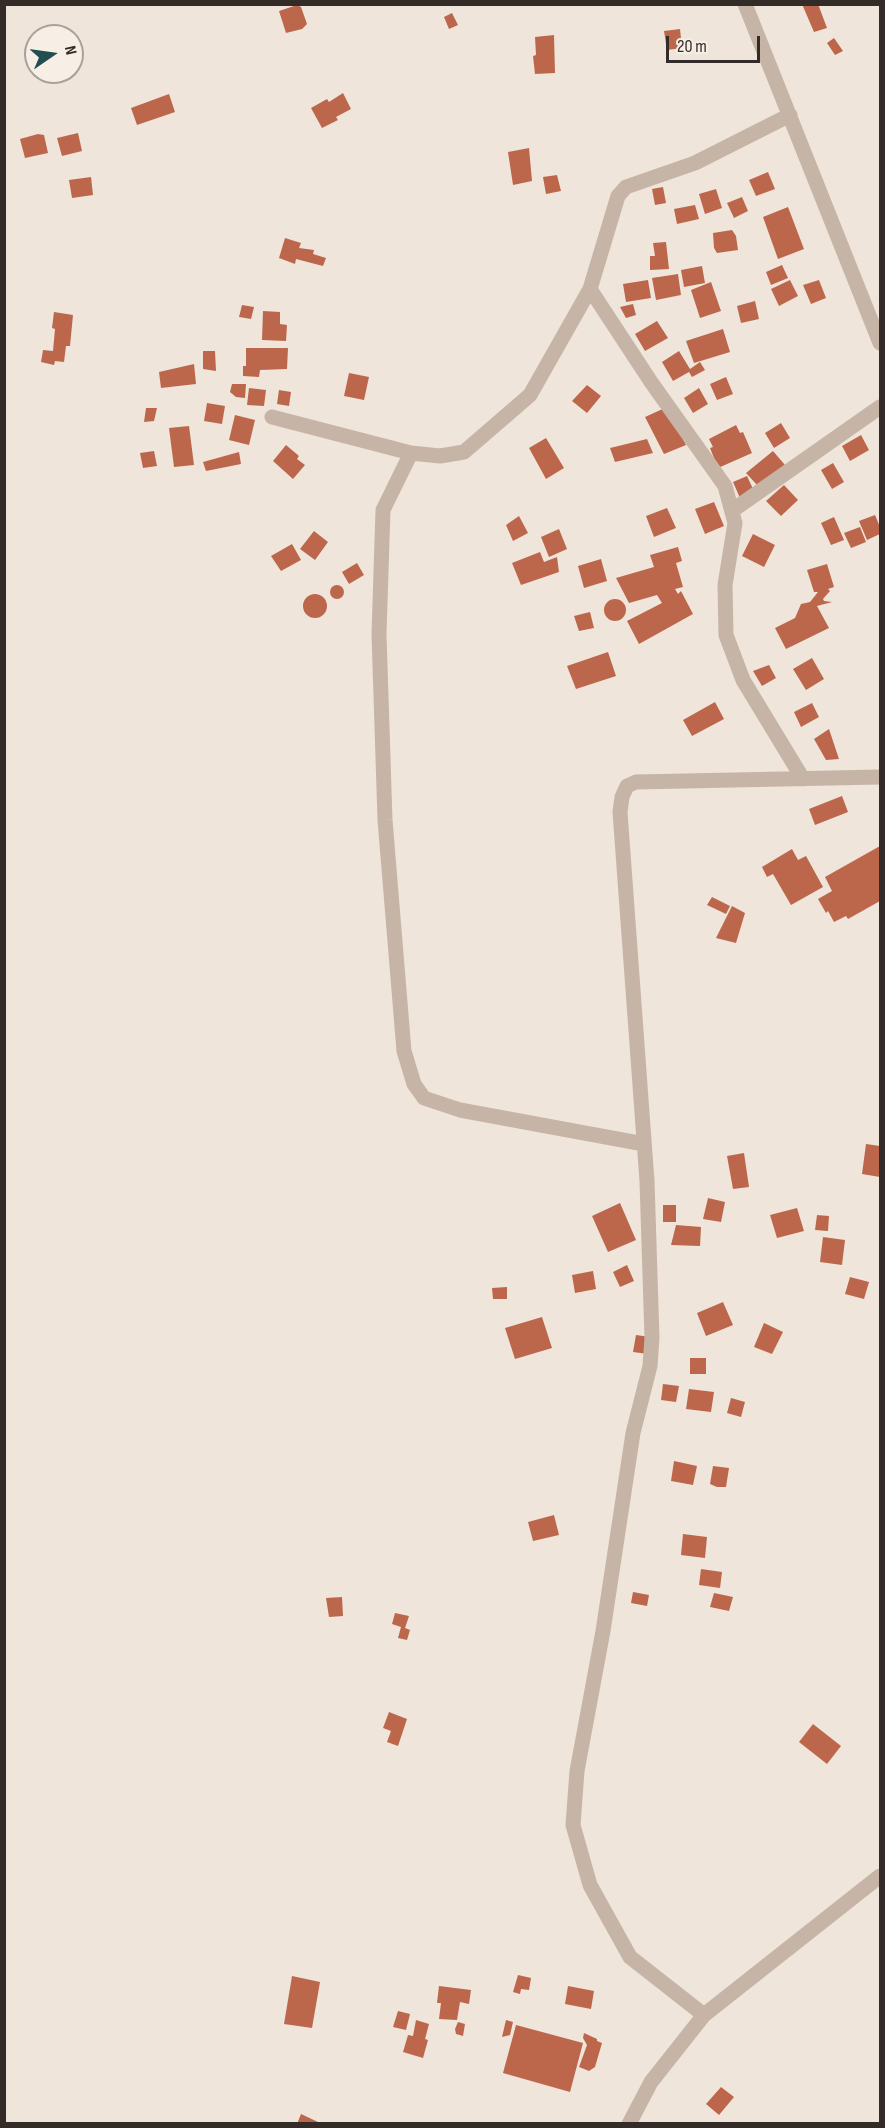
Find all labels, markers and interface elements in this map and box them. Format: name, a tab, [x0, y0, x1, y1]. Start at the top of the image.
north arrow	[24, 24, 84, 84]
scale bar	[669, 24, 764, 62]
text: 20 m	[677, 36, 707, 57]
text: N	[60, 44, 80, 57]

